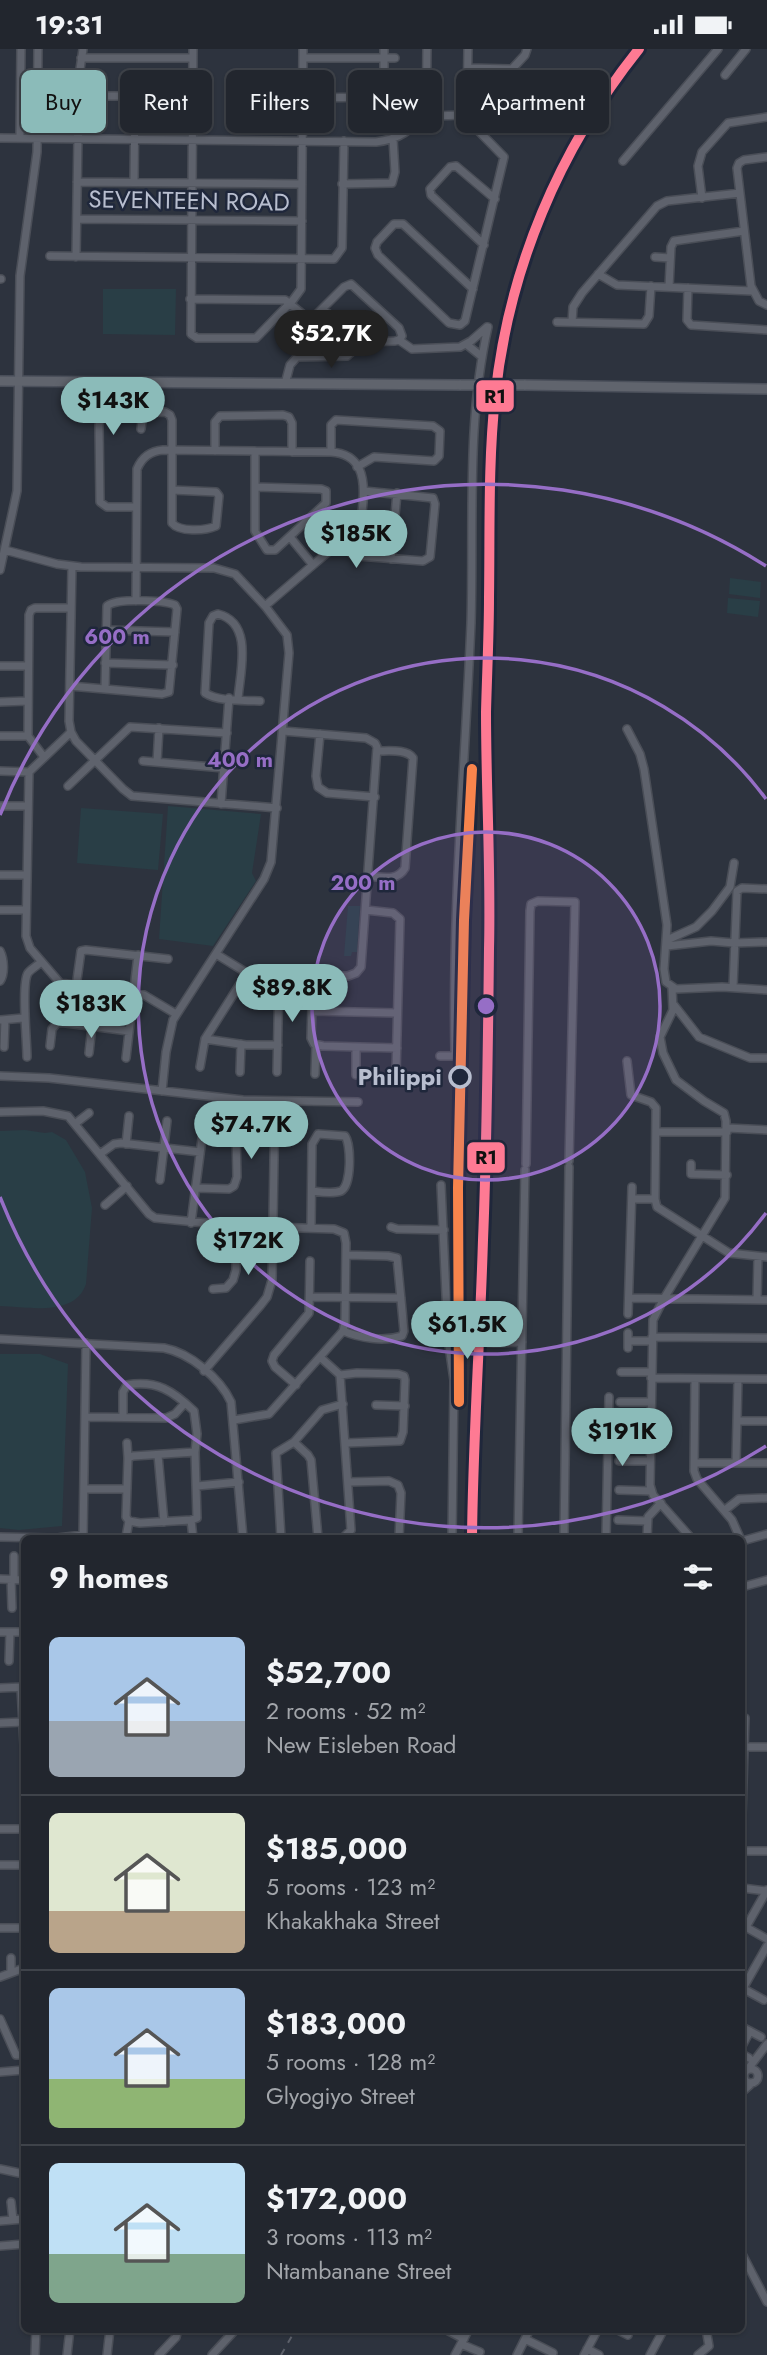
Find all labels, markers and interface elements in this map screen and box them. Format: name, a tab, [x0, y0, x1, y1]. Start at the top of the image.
text: 19:31	[35, 6, 103, 44]
chip: Buy	[21, 70, 106, 133]
chip: Rent	[120, 70, 212, 133]
chip: Filters	[226, 70, 334, 133]
chip: New	[348, 70, 442, 133]
chip: Apartment	[456, 70, 609, 133]
street label: SEVENTEEN ROAD	[88, 181, 290, 220]
pin: $52.7K	[274, 311, 388, 370]
text: $52.7K	[290, 316, 372, 350]
pin: $143K	[64, 377, 162, 437]
line badge: R1	[475, 379, 515, 413]
text: $143K	[77, 383, 149, 417]
text: R1	[484, 383, 506, 410]
pin: $185K	[307, 511, 405, 570]
text: $185K	[320, 516, 392, 550]
text: 600 m	[84, 622, 150, 652]
text: 400 m	[207, 745, 273, 775]
text: 200 m	[330, 868, 396, 898]
pin: $89.8K	[235, 965, 349, 1024]
text: $89.8K	[252, 970, 332, 1004]
pin: $183K	[42, 981, 140, 1040]
text: $183K	[56, 986, 126, 1020]
centre of rings	[474, 994, 498, 1018]
place label: Philippi	[357, 1059, 442, 1094]
marker: Philippi	[449, 1066, 471, 1088]
pin: $74.7K	[194, 1101, 308, 1161]
text: $74.7K	[210, 1107, 292, 1141]
line badge: R1	[466, 1141, 506, 1174]
text: R1	[475, 1144, 497, 1171]
pin: $172K	[199, 1217, 297, 1277]
text: $172K	[212, 1223, 284, 1257]
pin: $61.5K	[410, 1301, 524, 1361]
text: $61.5K	[427, 1307, 507, 1341]
pin: $191K	[573, 1409, 671, 1468]
text: $191K	[587, 1414, 657, 1448]
text: 9 homes	[49, 1556, 168, 1599]
icon: filters	[679, 1558, 717, 1596]
text: $52,700	[266, 1651, 391, 1694]
icon: home	[105, 1665, 189, 1749]
text: 2 rooms · 52 m²	[266, 1694, 425, 1728]
text: New Eisleben Road	[266, 1728, 456, 1762]
text: $185,000	[266, 1827, 407, 1870]
icon: home	[105, 1841, 189, 1925]
text: 5 rooms · 123 m²	[266, 1870, 435, 1904]
text: Khakakhaka Street	[266, 1904, 440, 1938]
text: $183,000	[266, 2002, 406, 2045]
icon: home	[105, 2016, 189, 2100]
text: 5 rooms · 128 m²	[266, 2045, 435, 2079]
text: Glyogiyo Street	[266, 2079, 415, 2113]
text: $172,000	[266, 2177, 407, 2220]
icon: home	[105, 2191, 189, 2275]
text: 3 rooms · 113 m²	[266, 2220, 432, 2254]
text: Ntambanane Street	[266, 2254, 451, 2288]

